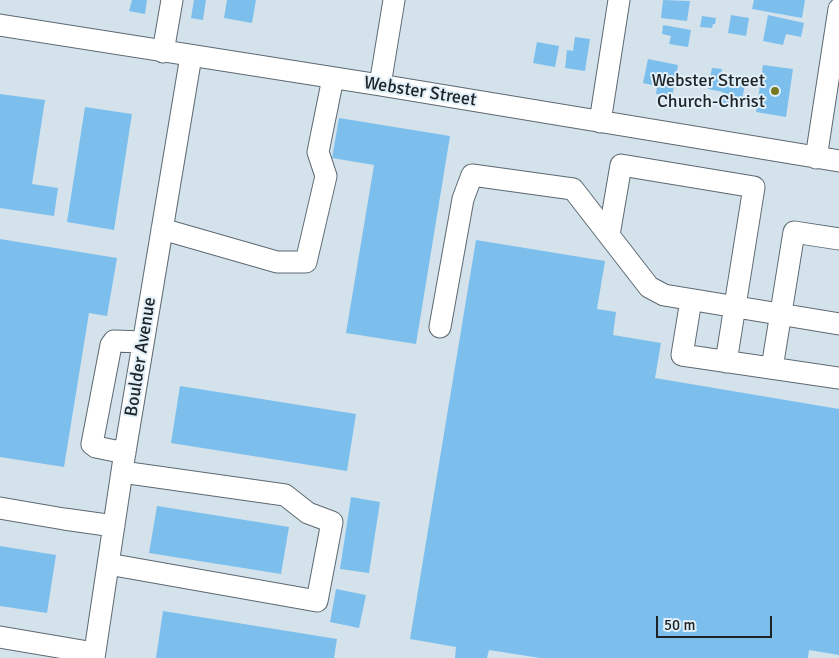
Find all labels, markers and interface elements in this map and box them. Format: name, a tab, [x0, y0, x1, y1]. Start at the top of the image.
place label: Webster Street Church-Christ	[651, 70, 765, 112]
street label: Webster Street	[362, 72, 478, 112]
marker: Webster Street Church-Christ	[769, 85, 781, 97]
street label: Boulder Avenue	[121, 296, 161, 418]
scale bar	[659, 606, 775, 638]
text: 50 m	[664, 616, 695, 634]

